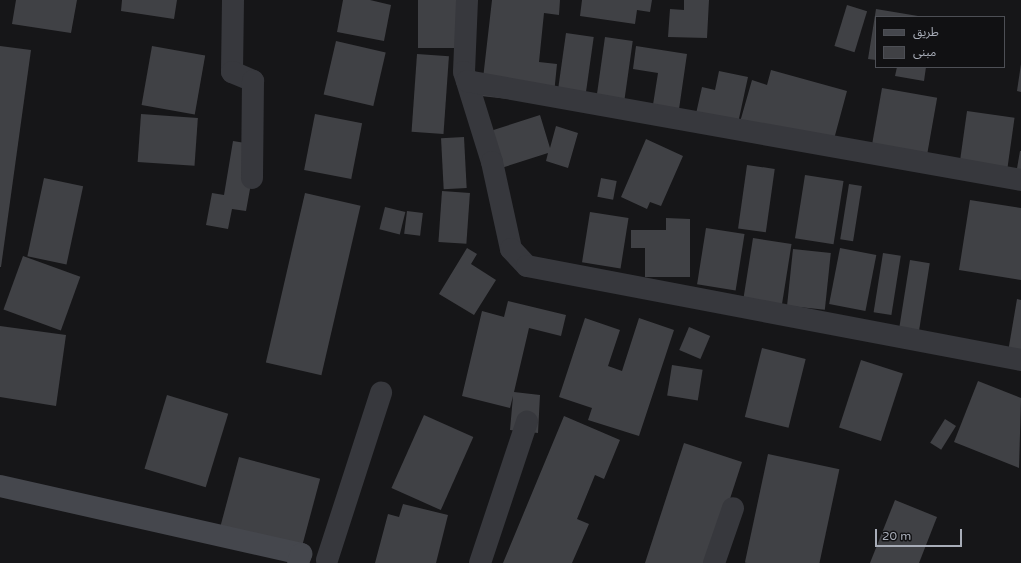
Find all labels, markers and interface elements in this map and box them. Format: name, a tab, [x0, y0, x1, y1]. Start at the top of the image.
legend	[875, 16, 1005, 68]
text: طريق	[913, 25, 939, 39]
text: مبنى	[913, 45, 936, 59]
scale bar	[877, 521, 964, 547]
text: 20 m	[882, 529, 911, 543]

